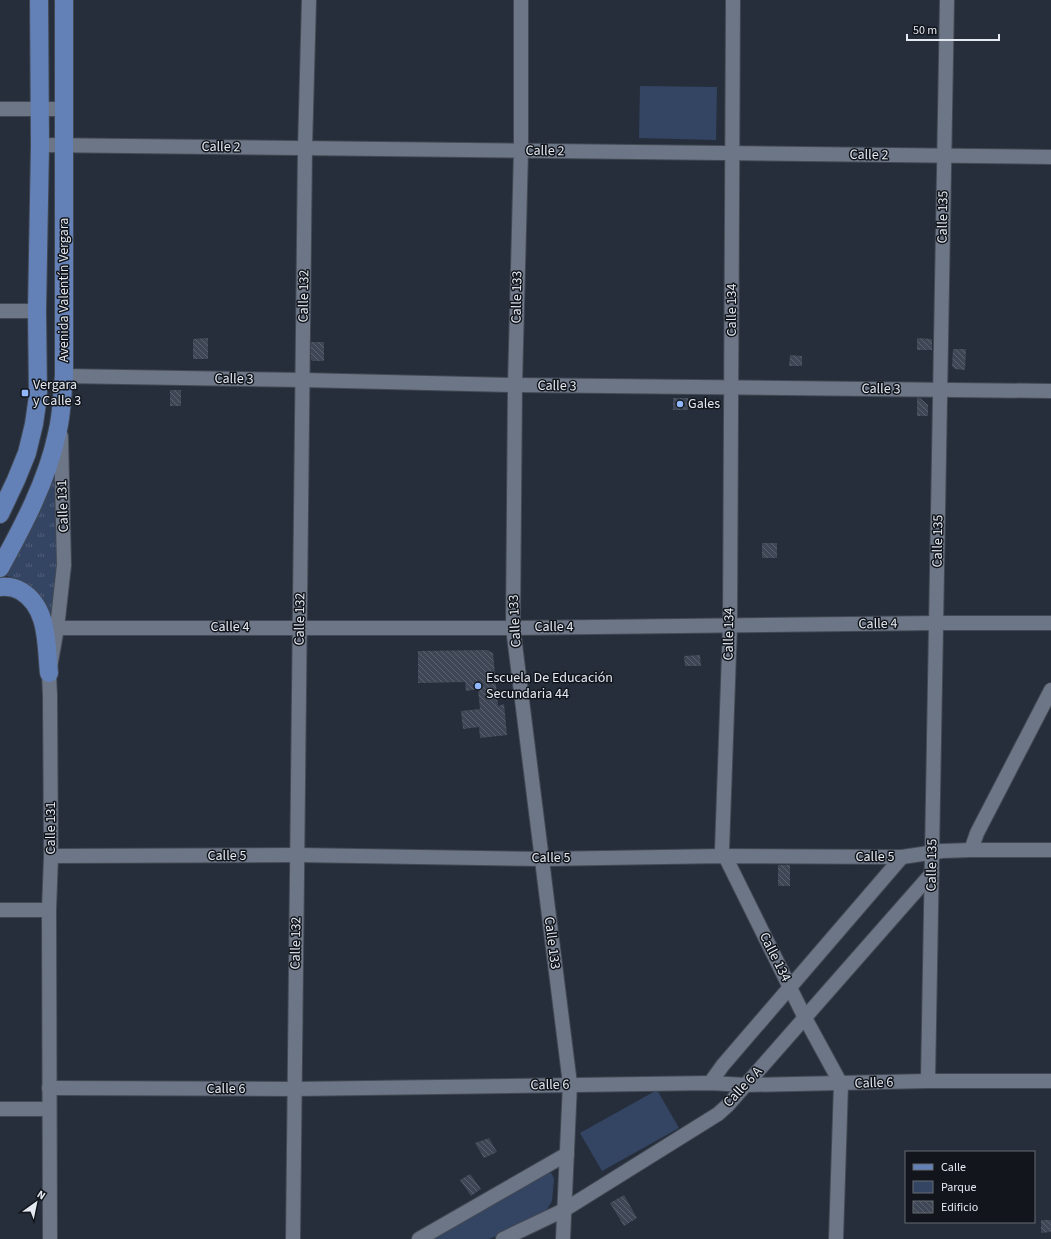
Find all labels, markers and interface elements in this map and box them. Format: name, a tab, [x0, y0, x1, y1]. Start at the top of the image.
scale bar	[907, 16, 999, 42]
text: 50 m	[913, 22, 937, 39]
street label: Calle 2	[201, 137, 241, 157]
street label: Calle 2	[525, 141, 565, 161]
street label: Calle 2	[849, 145, 889, 165]
street label: Calle 135	[933, 190, 953, 244]
street label: Avenida Valentín Vergara	[54, 218, 74, 362]
street label: Calle 132	[294, 269, 314, 323]
street label: Calle 133	[507, 270, 527, 324]
street label: Calle 134	[722, 284, 742, 336]
street label: Calle 3	[214, 369, 254, 389]
place label: Vergara y Calle 3	[33, 375, 81, 411]
street label: Calle 3	[537, 376, 577, 396]
street label: Calle 3	[861, 379, 901, 399]
marker: Vergara y Calle 3	[20, 388, 30, 398]
place label: Gales	[688, 394, 720, 414]
marker: Gales	[675, 399, 685, 409]
street label: Calle 131	[52, 479, 74, 533]
street label: Calle 135	[928, 514, 948, 568]
street label: Calle 132	[290, 592, 310, 646]
street label: Calle 133	[504, 594, 526, 648]
street label: Calle 134	[719, 607, 739, 661]
street label: Calle 4	[858, 614, 898, 634]
street label: Calle 4	[211, 617, 249, 637]
street label: Calle 4	[535, 617, 573, 637]
place label: Escuela De Educación Secundaria 44	[486, 668, 613, 704]
marker: Escuela De Educación Secundaria 44	[473, 681, 483, 691]
street label: Calle 131	[41, 802, 61, 854]
street label: Calle 135	[922, 838, 942, 892]
street label: Calle 5	[208, 846, 246, 866]
street label: Calle 5	[856, 847, 894, 867]
street label: Calle 5	[532, 848, 570, 868]
street label: Calle 132	[286, 916, 306, 970]
street label: Calle 133	[539, 916, 565, 970]
street label: Calle 134	[754, 929, 796, 985]
street label: Calle 6 A	[719, 1062, 767, 1112]
street label: Calle 6	[854, 1072, 894, 1094]
street label: Calle 6	[530, 1075, 570, 1095]
street label: Calle 6	[207, 1079, 245, 1099]
legend	[905, 1151, 1035, 1223]
text: Calle	[941, 1159, 966, 1176]
text: Parque	[941, 1179, 977, 1196]
north arrow	[16, 1183, 56, 1223]
text: N	[34, 1187, 48, 1203]
text: Edificio	[941, 1199, 978, 1216]

